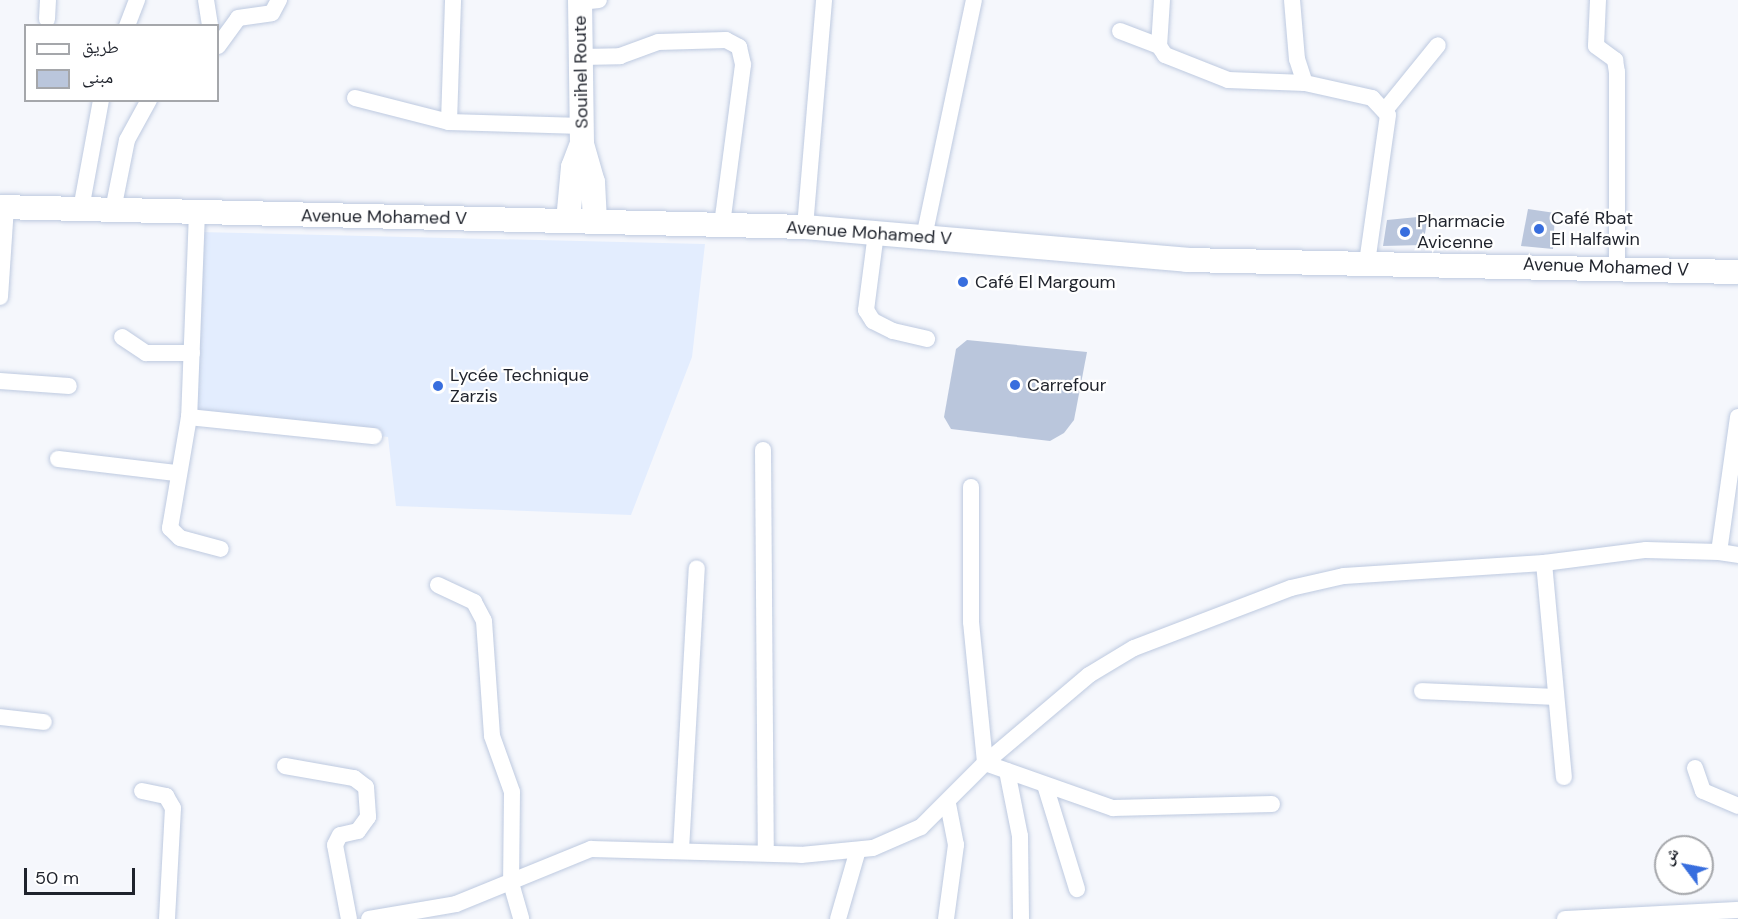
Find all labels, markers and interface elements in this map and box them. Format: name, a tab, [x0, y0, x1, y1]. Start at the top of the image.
street label: Souihel Route	[569, 15, 593, 129]
legend	[24, 24, 219, 102]
text: طريق	[82, 35, 119, 59]
text: مبنى	[82, 65, 113, 89]
street label: Avenue Mohamed V	[301, 205, 467, 229]
place label: Café Rbat El Halfawin	[1551, 208, 1640, 250]
place label: Pharmacie Avicenne	[1417, 211, 1505, 254]
street label: Avenue Mohamed V	[785, 216, 953, 250]
marker: Café Rbat El Halfawin	[1532, 222, 1546, 236]
marker: Pharmacie Avicenne	[1398, 225, 1412, 239]
street label: Avenue Mohamed V	[1523, 253, 1689, 281]
place label: Café El Margoum	[975, 271, 1116, 293]
marker: Café El Margoum	[956, 275, 970, 289]
place label: Lycée Technique Zarzis	[450, 365, 589, 407]
place label: Carrefour	[1027, 374, 1106, 396]
marker: Carrefour	[1008, 378, 1022, 392]
marker: Lycée Technique Zarzis	[431, 379, 445, 393]
north arrow	[1654, 835, 1714, 895]
text: ش	[1657, 843, 1683, 869]
scale bar	[27, 856, 138, 894]
text: 50 m	[35, 866, 79, 890]

